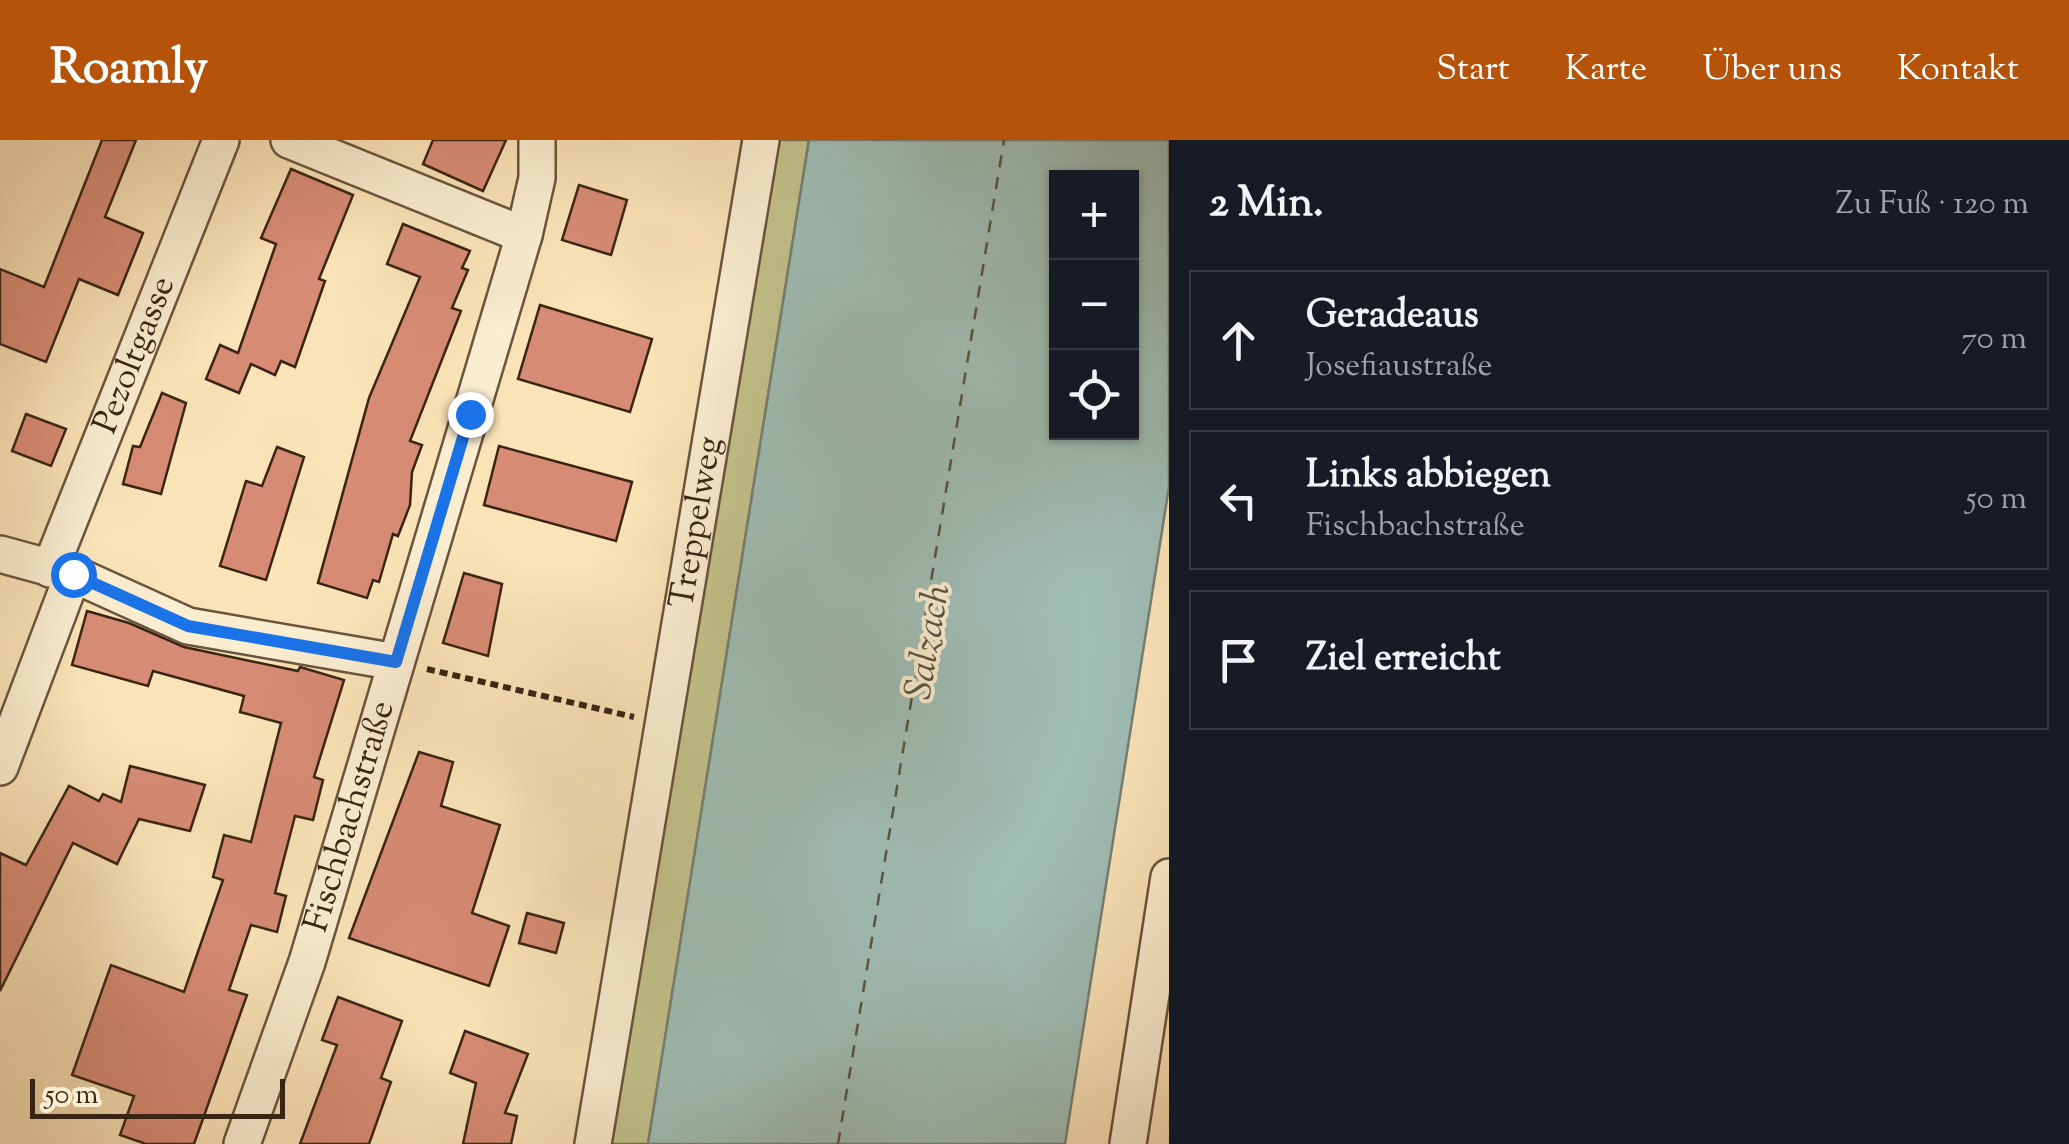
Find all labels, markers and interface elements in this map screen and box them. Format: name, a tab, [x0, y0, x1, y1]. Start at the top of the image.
text: Roamly	[50, 36, 208, 105]
text: Start	[1436, 45, 1510, 96]
text: Karte	[1565, 45, 1647, 96]
text: Über uns	[1702, 45, 1842, 96]
text: Kontakt	[1897, 45, 2019, 96]
map controls	[1049, 170, 1139, 440]
button: +	[1049, 170, 1139, 260]
text: 2 Min.	[1209, 175, 1324, 235]
text: Zu Fuß · 120 m	[1835, 182, 2029, 228]
button: −	[1049, 260, 1139, 350]
street label: Pezoltgasse	[81, 269, 189, 442]
text: Geradeaus	[1306, 290, 1479, 344]
icon: ahead	[1211, 313, 1266, 368]
text: 70 m	[1961, 317, 2027, 363]
text: Josefiaustraße	[1306, 344, 1492, 390]
button: locate	[1049, 350, 1139, 440]
route end	[448, 392, 494, 438]
street label: Treppelweg	[658, 433, 736, 612]
text: Links abbiegen	[1306, 450, 1551, 504]
icon: left	[1211, 473, 1266, 528]
text: 50 m	[1966, 477, 2027, 523]
text: Fischbachstraße	[1306, 504, 1525, 550]
route start	[51, 552, 97, 598]
water label: Salzach	[893, 580, 967, 704]
icon: arrive	[1211, 633, 1266, 688]
text: Ziel erreicht	[1306, 633, 1501, 687]
street label: Fischbachstraße	[292, 695, 409, 939]
scale bar	[30, 1074, 285, 1118]
text: 50 m	[45, 1076, 99, 1116]

